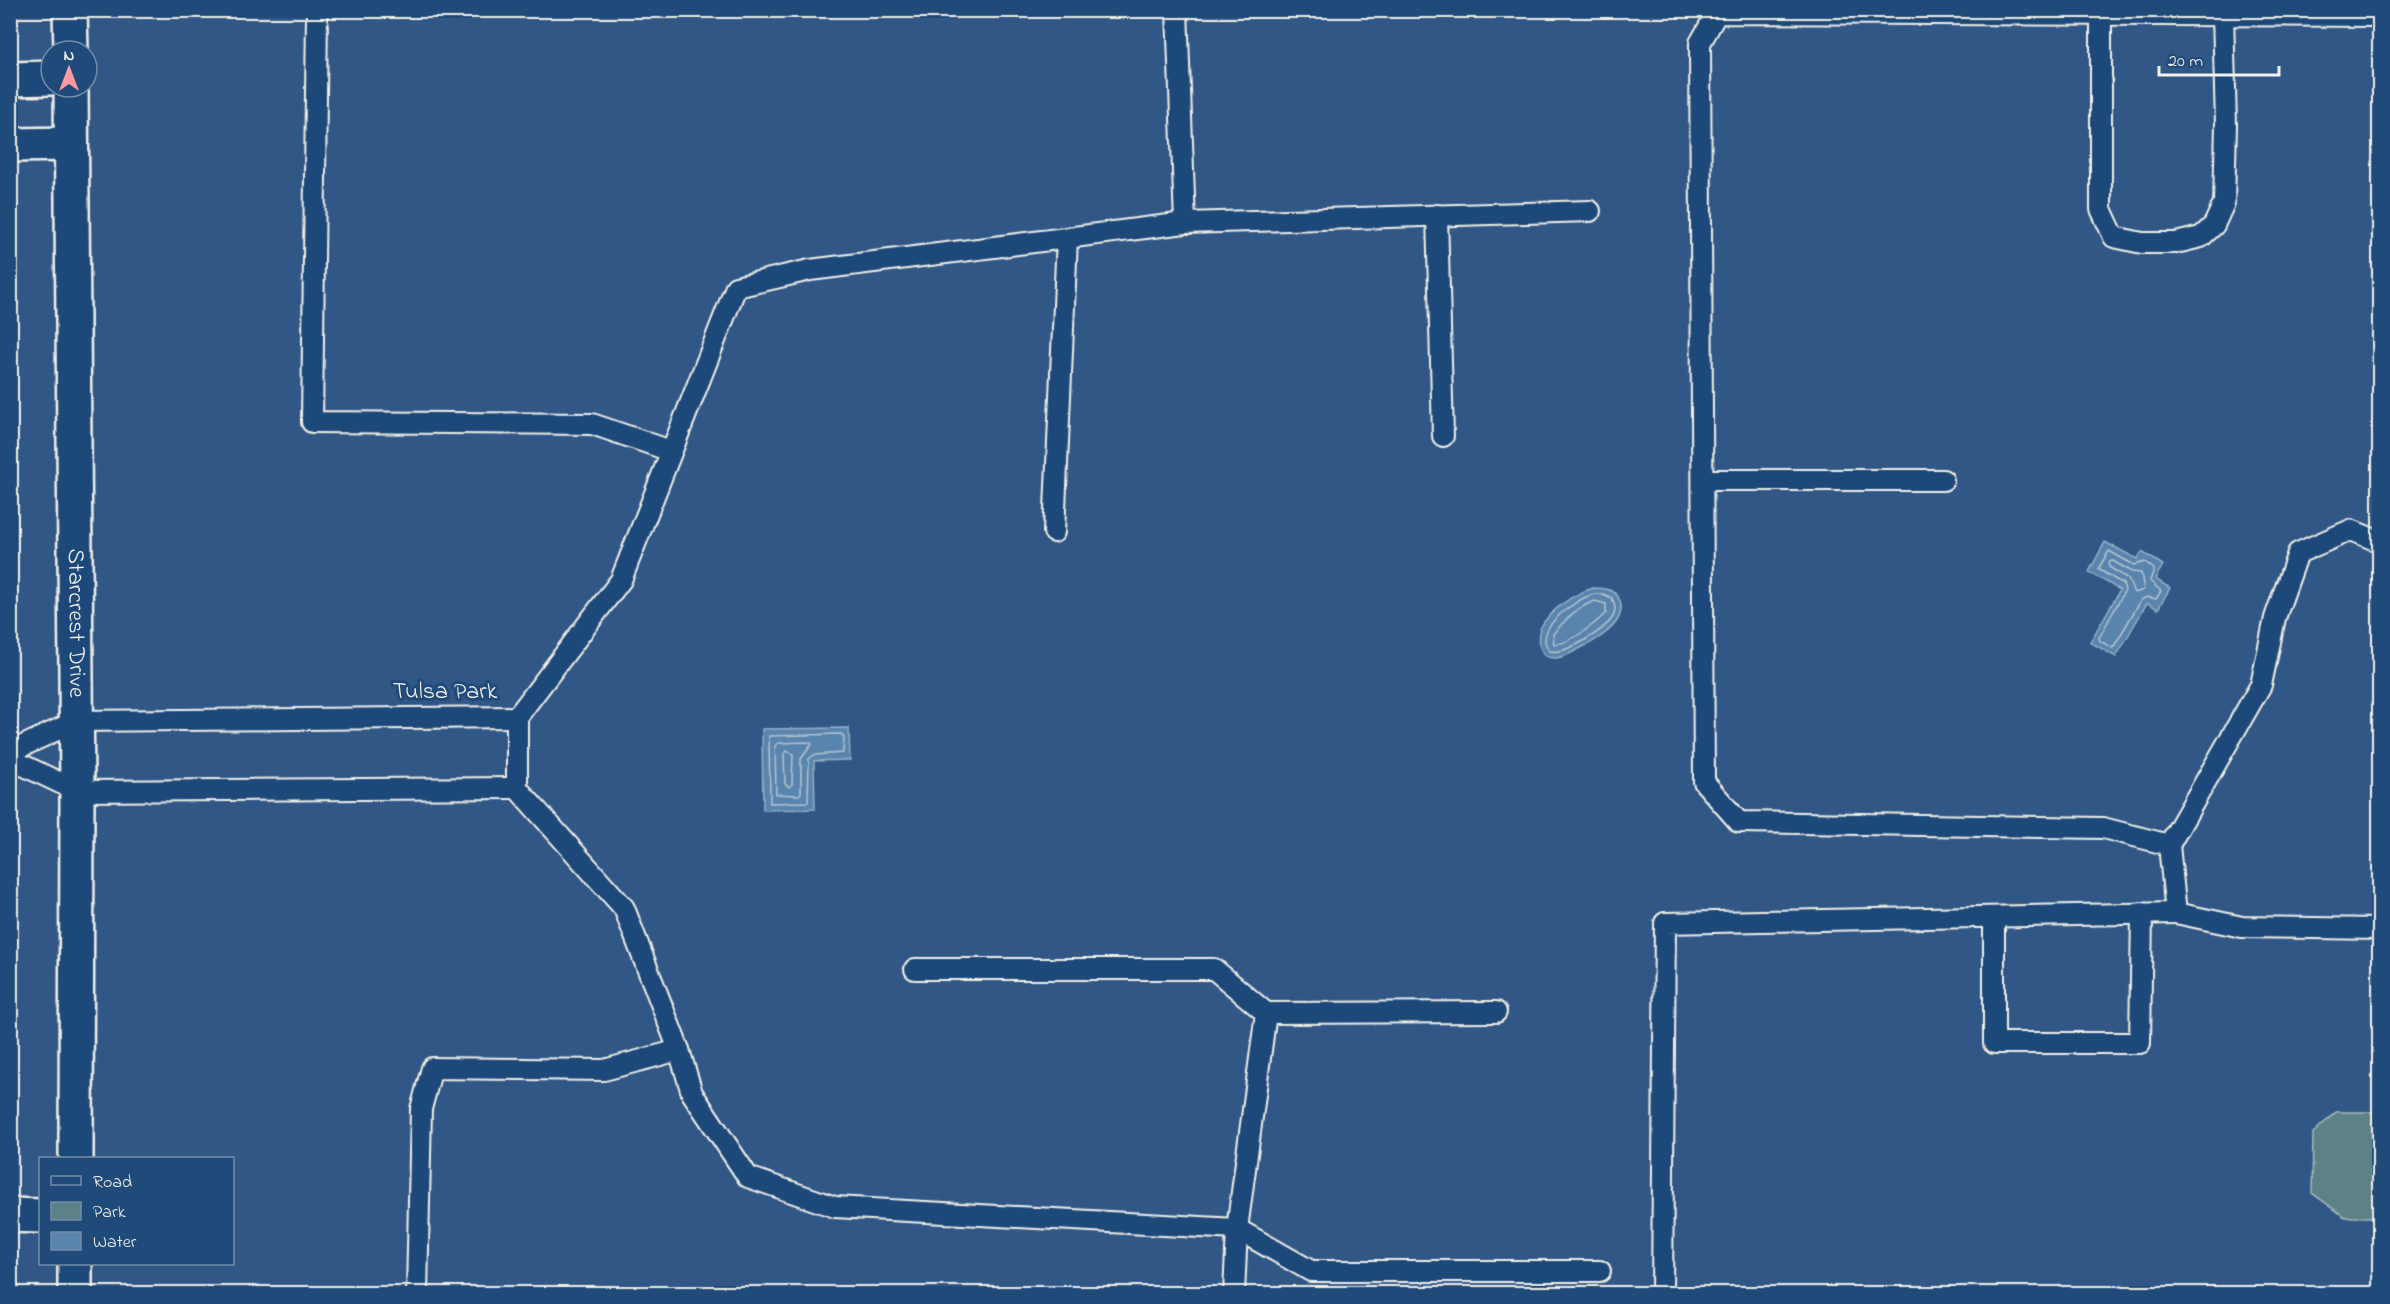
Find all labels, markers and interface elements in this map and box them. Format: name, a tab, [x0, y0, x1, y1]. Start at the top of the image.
north arrow	[39, 39, 99, 99]
scale bar	[2159, 39, 2279, 77]
text: N	[64, 44, 75, 68]
text: 20 m	[2168, 49, 2203, 75]
street label: Starcrest Drive	[57, 548, 94, 698]
street label: Tulsa Park	[393, 675, 498, 710]
legend	[39, 1157, 234, 1265]
text: Road	[93, 1170, 132, 1196]
text: Park	[93, 1200, 126, 1226]
text: Water	[93, 1230, 137, 1256]

